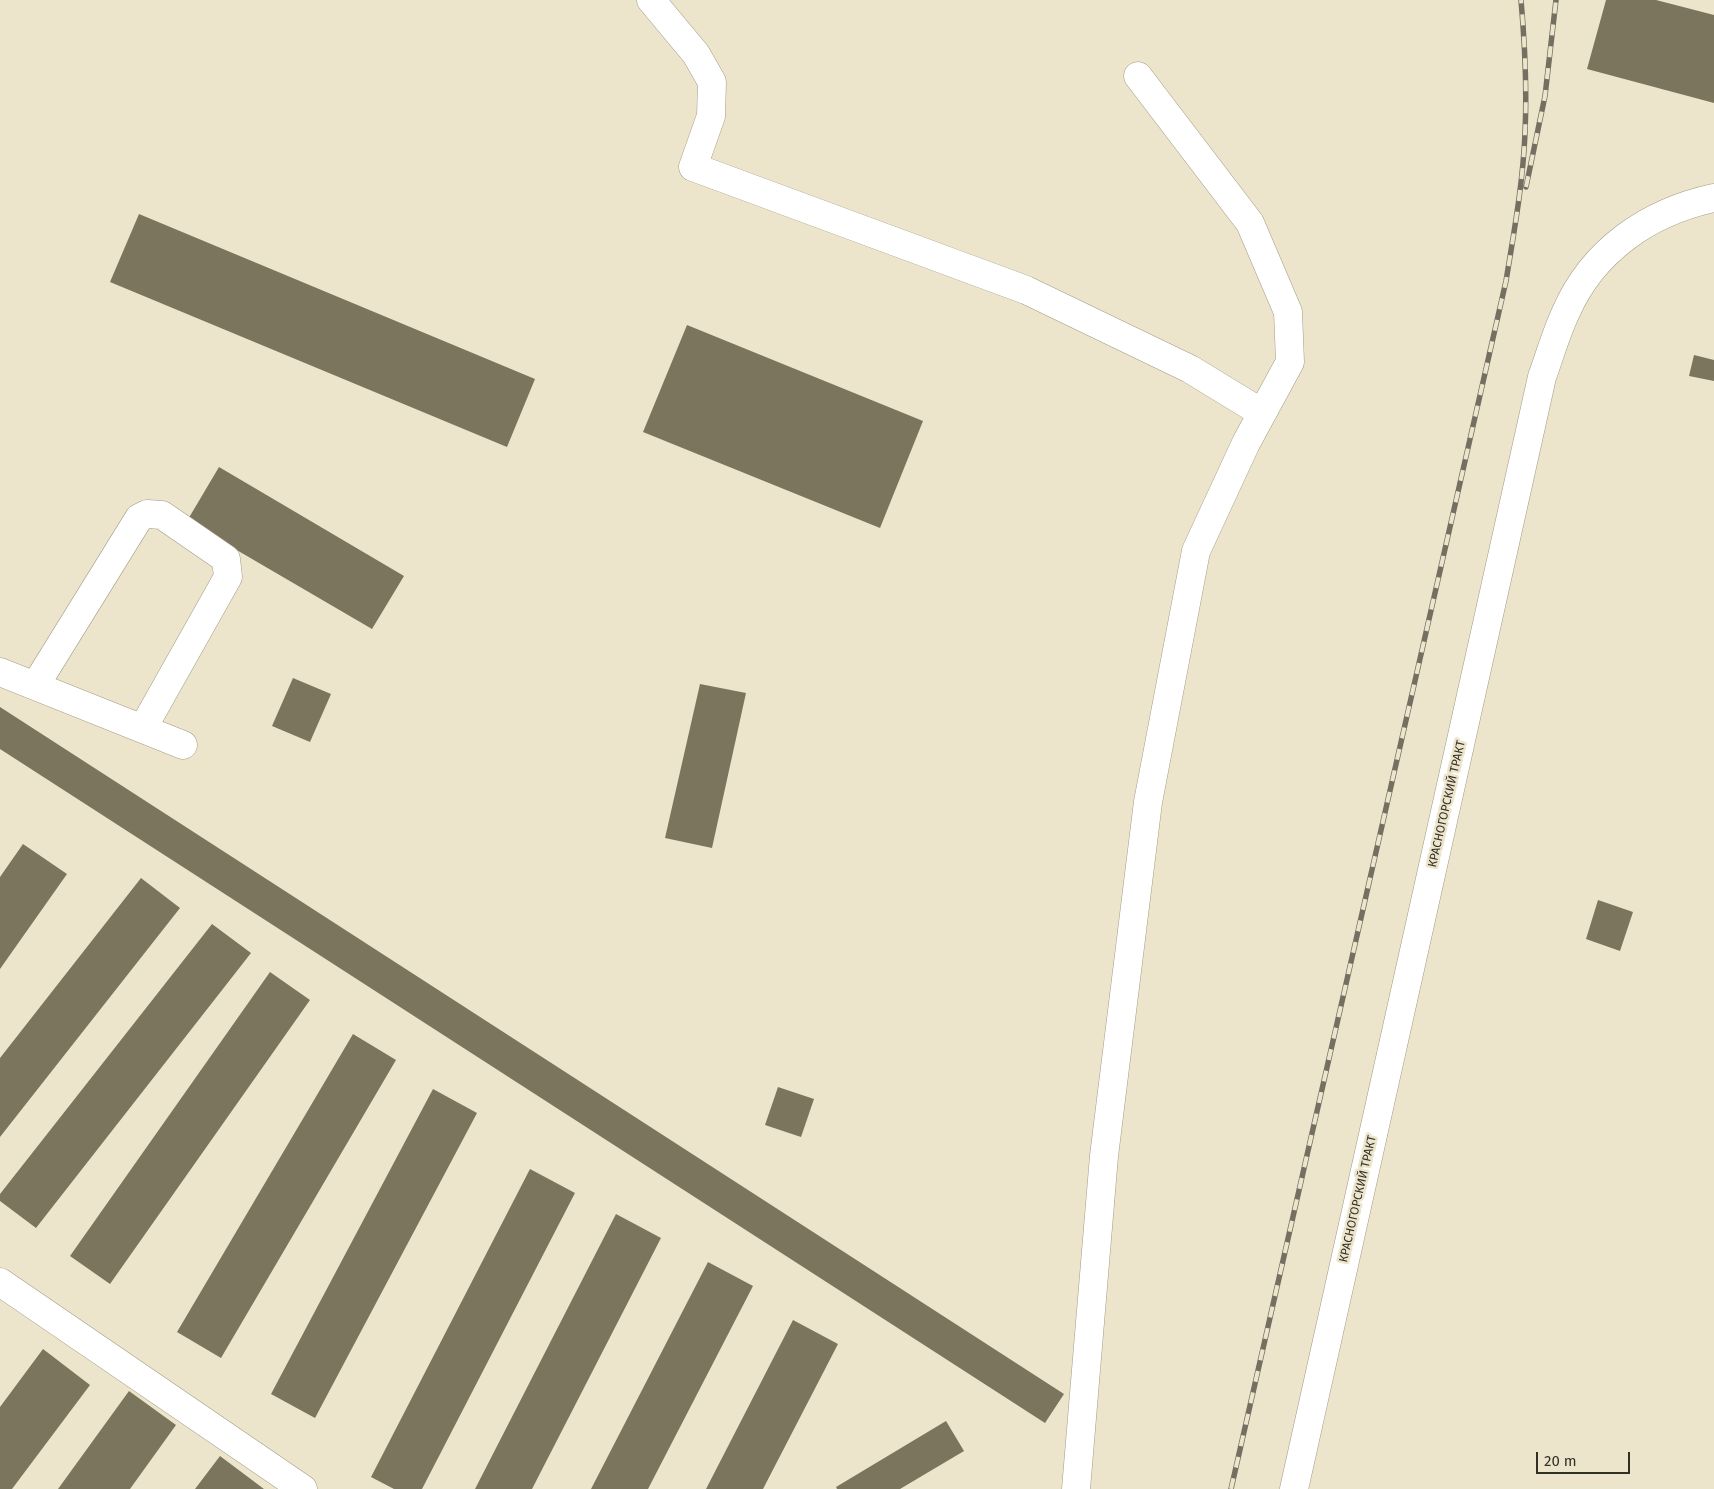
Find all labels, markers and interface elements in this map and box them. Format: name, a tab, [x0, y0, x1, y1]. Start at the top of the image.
street label: КРАСНОГОРСКИЙ ТРАКТ	[1425, 739, 1469, 869]
street label: КРАСНОГОРСКИЙ ТРАКТ	[1336, 1134, 1380, 1264]
scale bar	[1539, 1442, 1633, 1474]
text: 20 m	[1544, 1452, 1577, 1470]

